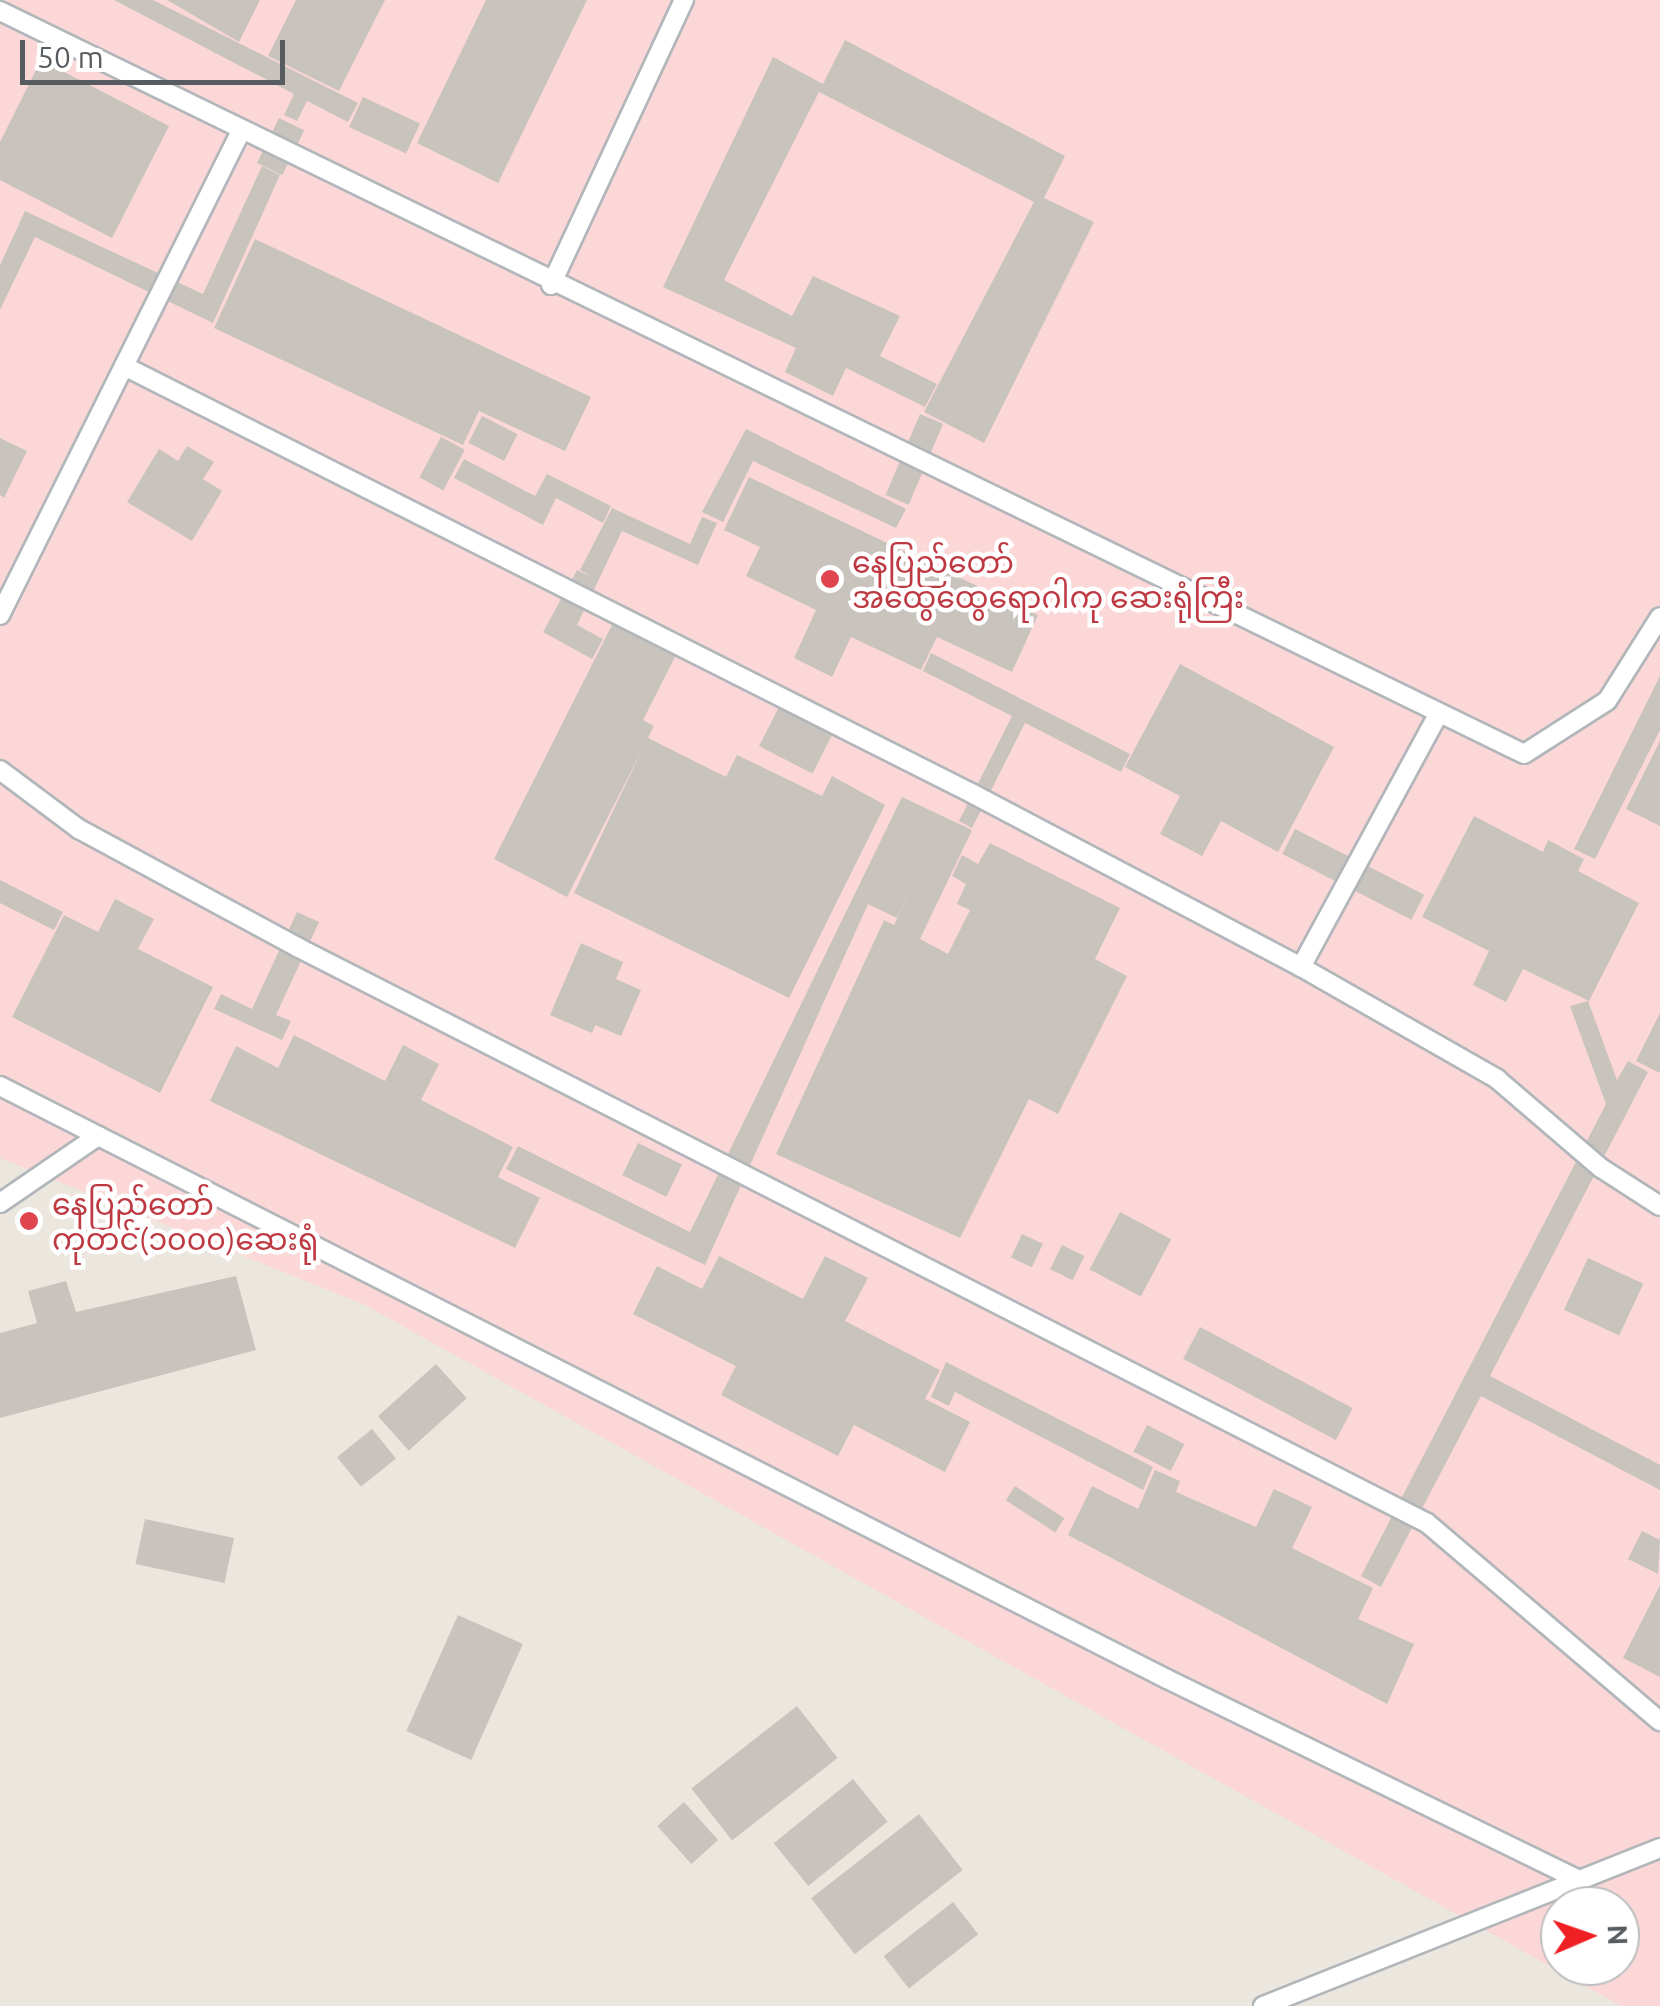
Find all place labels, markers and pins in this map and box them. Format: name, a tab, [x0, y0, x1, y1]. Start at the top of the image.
place label: နေပြည်တော် အထွေထွေရောဂါကု ဆေးရုံကြီး	[852, 544, 1244, 614]
marker: နေပြည်တော် အထွေထွေရောဂါကု ဆေးရုံကြီး	[817, 566, 843, 592]
place label: နေပြည်တော် ကုတင်(၁၀၀၀)ဆေးရုံ	[52, 1186, 318, 1256]
marker: နေပြည်တော် ကုတင်(၁၀၀၀)ဆေးရုံ	[16, 1208, 42, 1234]

